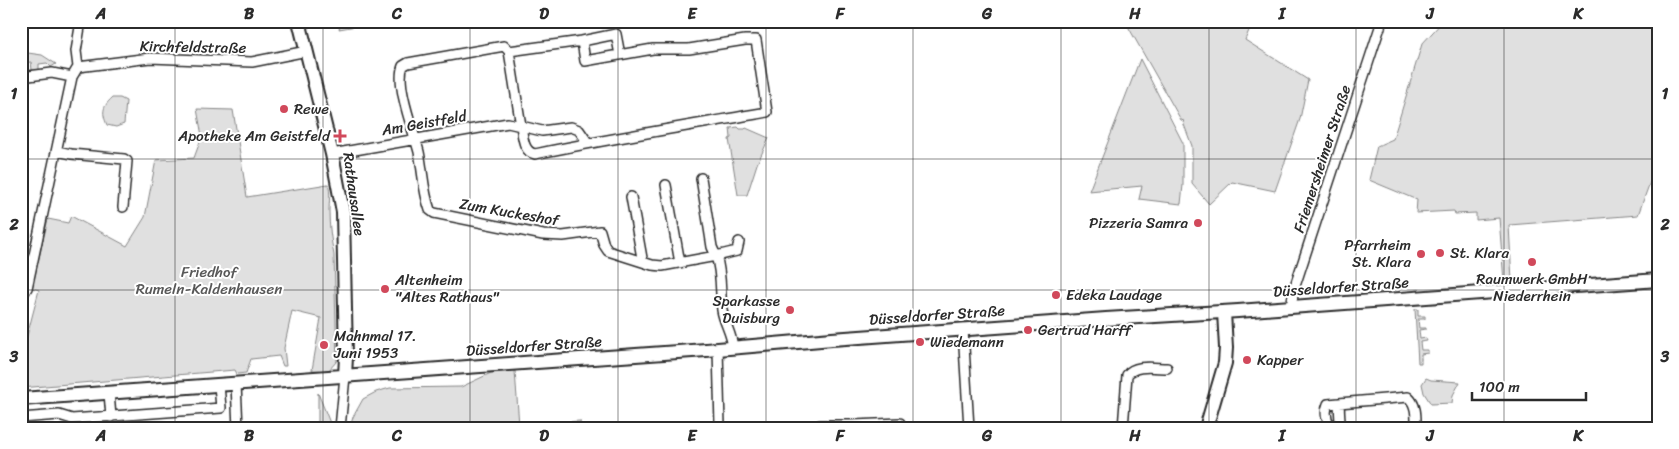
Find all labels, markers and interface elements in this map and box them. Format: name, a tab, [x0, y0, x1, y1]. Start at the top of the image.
text: A	[95, 0, 106, 28]
text: B	[244, 0, 255, 28]
text: C	[391, 0, 403, 28]
text: D	[539, 0, 549, 28]
text: E	[688, 0, 698, 28]
text: F	[835, 0, 846, 28]
text: G	[981, 0, 993, 28]
text: H	[1128, 0, 1141, 28]
text: I	[1278, 0, 1287, 28]
text: J	[1425, 0, 1435, 28]
text: K	[1572, 0, 1584, 28]
street label: Kirchfeldstraße	[140, 33, 247, 61]
text: 1	[11, 79, 18, 108]
text: 1	[1662, 79, 1669, 108]
street label: Friemersheimer Straße	[1286, 81, 1358, 236]
place label: Rewe	[294, 96, 329, 122]
marker: Rewe	[278, 103, 290, 115]
street label: Am Geistfeld	[379, 103, 469, 143]
place label: Apotheke Am Geistfeld	[177, 123, 331, 149]
marker: Apotheke Am Geistfeld	[334, 130, 346, 142]
street label: Rathausallee	[335, 151, 373, 237]
street label: Zum Kuckeshof	[457, 190, 562, 234]
text: 2	[8, 210, 19, 239]
place label: Pizzeria Samra	[1089, 210, 1188, 236]
text: 2	[1659, 210, 1670, 239]
marker: Pizzeria Samra	[1192, 217, 1204, 229]
place label: Pfarrheim St. Klara	[1344, 232, 1411, 275]
place label: St. Klara	[1450, 240, 1509, 266]
marker: St. Klara	[1434, 247, 1446, 259]
marker: Pfarrheim St. Klara	[1415, 248, 1427, 260]
marker: Raumwerk GmbH Niederrhein	[1526, 256, 1538, 268]
park label: Friedhof Rumeln-Kaldenhausen	[136, 259, 282, 302]
place label: Raumwerk GmbH Niederrhein	[1476, 266, 1588, 309]
place label: Altenheim "Altes Rathaus"	[394, 267, 499, 310]
street label: Düsseldorfer Straße	[1272, 269, 1410, 305]
place label: Edeka Laudage	[1066, 282, 1162, 308]
marker: Altenheim "Altes Rathaus"	[379, 283, 391, 295]
place label: Sparkasse Duisburg	[712, 288, 780, 331]
marker: Edeka Laudage	[1050, 289, 1062, 301]
street label: Düsseldorfer Straße	[868, 297, 1006, 333]
marker: Sparkasse Duisburg	[784, 304, 796, 316]
place label: Gertrud Harff	[1038, 317, 1134, 343]
place label: Mahnmal 17. Juni 1953	[333, 323, 416, 366]
marker: Gertrud Harff	[1022, 324, 1034, 336]
street label: Düsseldorfer Straße	[465, 328, 603, 364]
place label: Wiedemann	[930, 329, 1004, 355]
marker: Wiedemann	[914, 336, 926, 348]
marker: Mahnmal 17. Juni 1953	[318, 339, 330, 351]
text: 3	[9, 342, 19, 371]
text: 3	[1660, 342, 1670, 371]
place label: Kapper	[1257, 347, 1304, 373]
marker: Kapper	[1241, 354, 1253, 366]
scale bar	[1472, 369, 1585, 401]
text: 100 m	[1479, 374, 1520, 400]
text: A	[95, 421, 106, 449]
text: B	[244, 421, 255, 449]
text: C	[391, 421, 403, 449]
text: D	[539, 421, 549, 449]
text: E	[688, 421, 698, 449]
text: F	[835, 421, 846, 449]
text: G	[981, 421, 993, 449]
text: H	[1128, 421, 1141, 449]
text: I	[1278, 421, 1287, 449]
text: J	[1425, 421, 1435, 449]
text: K	[1572, 421, 1584, 449]

